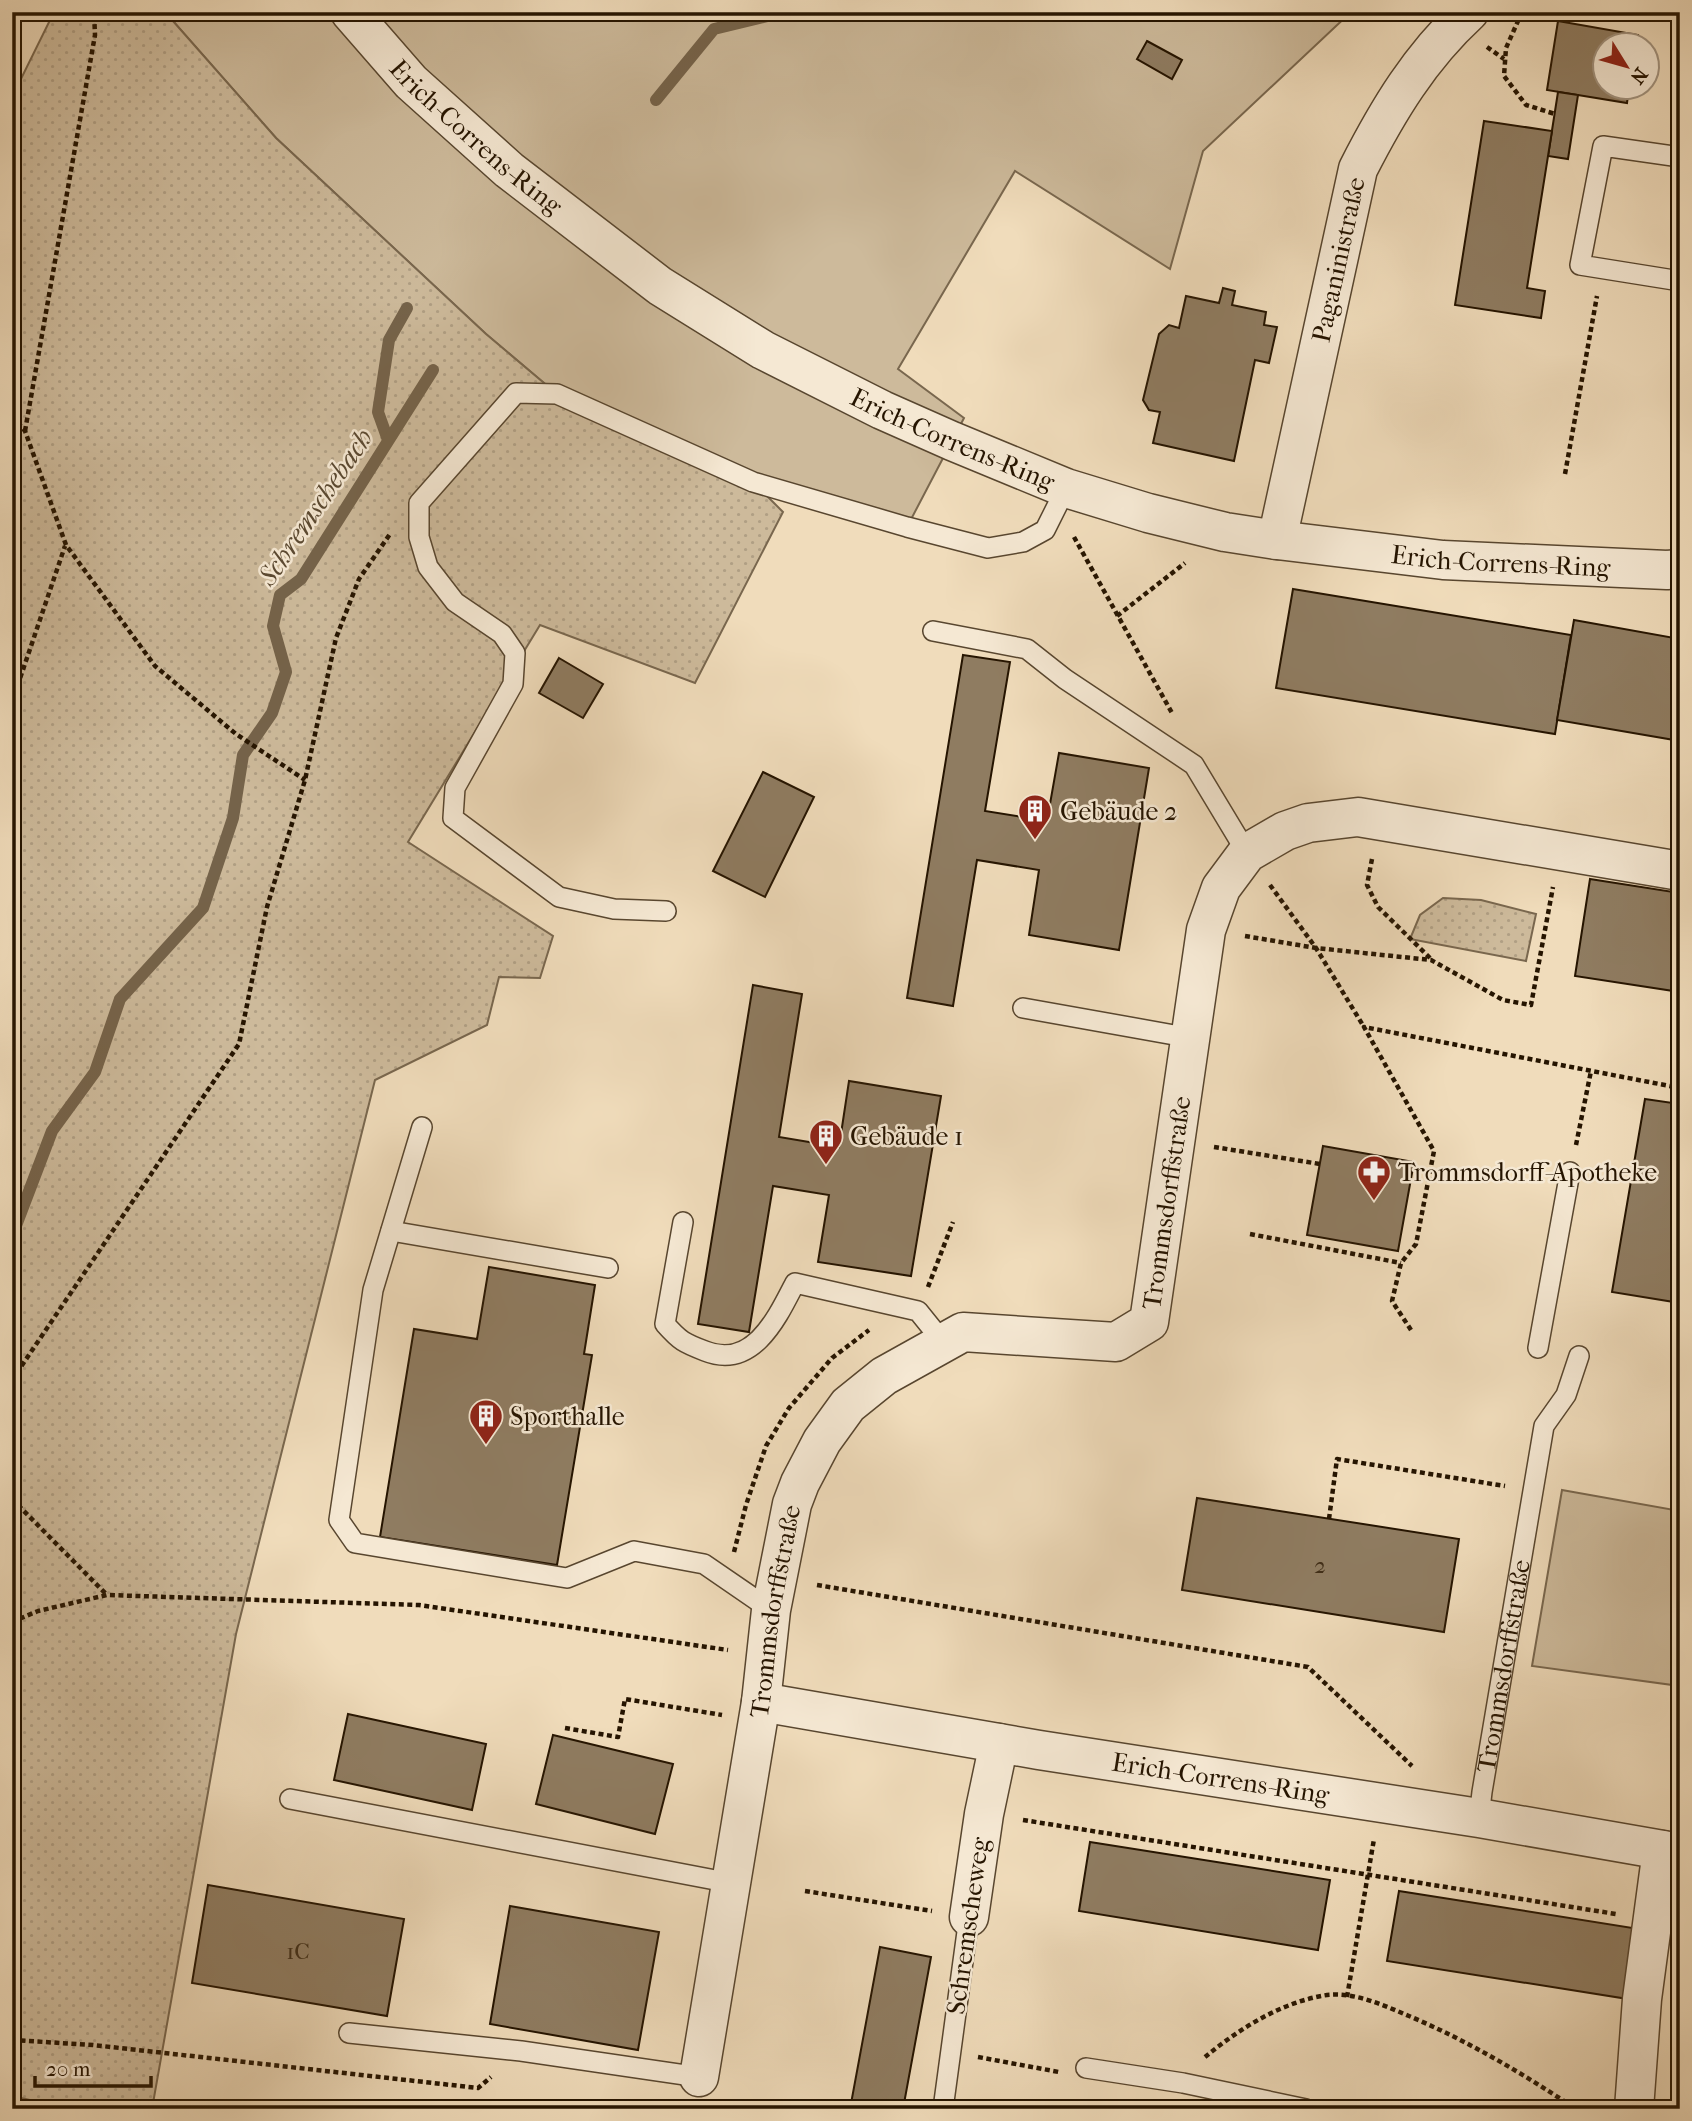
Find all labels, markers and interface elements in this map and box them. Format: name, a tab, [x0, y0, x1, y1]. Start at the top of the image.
north arrow	[1590, 32, 1660, 102]
street label: Erich-Correns-Ring	[383, 53, 569, 221]
text: N	[1625, 63, 1652, 88]
street label: Paganinistraße	[1305, 174, 1371, 345]
street label: Erich-Correns-Ring	[845, 381, 1060, 498]
water label: Schremschebach	[250, 422, 380, 593]
street label: Erich-Correns-Ring	[1390, 538, 1612, 583]
building icon: Gebäude 2	[1016, 792, 1054, 841]
place label: Gebäude 2	[1060, 796, 1177, 827]
street label: Trommsdorffstraße	[1136, 1094, 1197, 1312]
building icon: Gebäude 1	[807, 1117, 845, 1166]
place label: Gebäude 1	[850, 1121, 963, 1152]
pharmacy icon: Trommsdorff-Apotheke	[1355, 1153, 1393, 1202]
place label: Trommsdorff-Apotheke	[1398, 1157, 1657, 1188]
building icon: Sporthalle	[467, 1397, 505, 1446]
place label: Sporthalle	[510, 1401, 625, 1432]
street label: Trommsdorffstraße	[743, 1502, 807, 1720]
house number: 2	[1314, 1552, 1326, 1579]
street label: Trommsdorffstraße	[1470, 1557, 1537, 1775]
street label: Erich-Correns-Ring	[1110, 1746, 1333, 1810]
street label: Schremscheweg	[940, 1834, 996, 2017]
house number: 1C	[286, 1938, 310, 1965]
scale bar	[35, 2044, 150, 2088]
text: 20 m	[46, 2057, 91, 2081]

